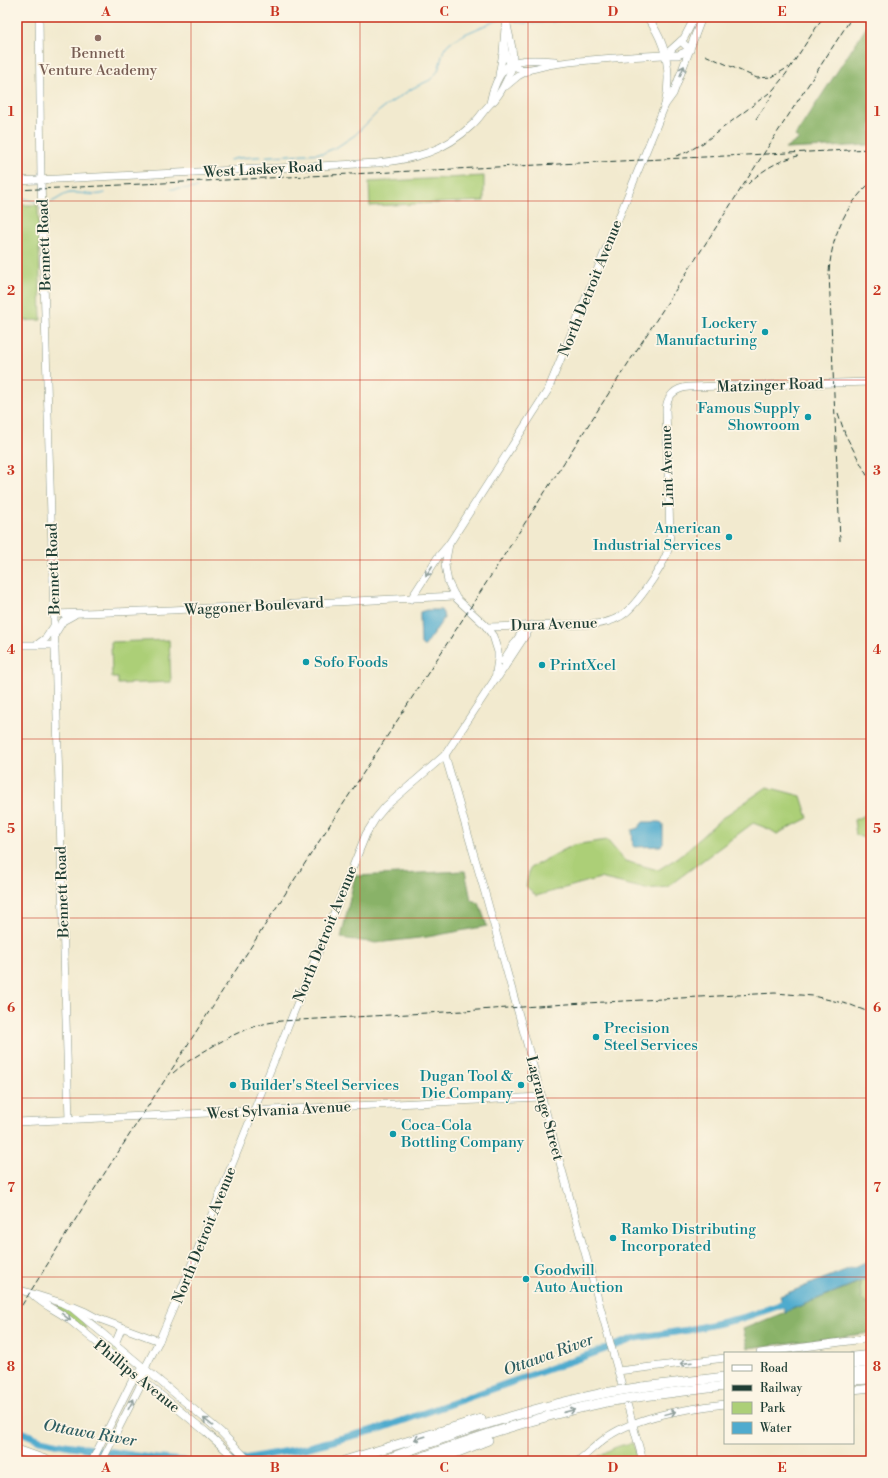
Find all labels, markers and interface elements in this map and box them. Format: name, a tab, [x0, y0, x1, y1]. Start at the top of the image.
text: A	[100, 4, 111, 20]
text: B	[270, 4, 280, 20]
text: C	[439, 4, 449, 20]
text: D	[608, 4, 618, 20]
text: E	[777, 4, 787, 20]
marker: Bennett Venture Academy	[93, 33, 103, 43]
place label: Bennett Venture Academy	[38, 44, 158, 80]
one-way arrow	[679, 65, 686, 77]
text: 1	[8, 104, 15, 120]
text: 1	[874, 104, 881, 120]
street label: West Laskey Road	[202, 157, 324, 182]
street label: Bennett Road	[33, 198, 56, 292]
street label: North Detroit Avenue	[554, 217, 627, 359]
text: 2	[7, 283, 15, 299]
text: 2	[873, 283, 881, 299]
place label: Lockery Manufacturing	[656, 314, 758, 350]
marker: Lockery Manufacturing	[760, 327, 770, 337]
street label: Matzinger Road	[716, 374, 824, 397]
place label: Famous Supply Showroom	[697, 399, 801, 435]
marker: Famous Supply Showroom	[803, 412, 813, 422]
street label: Lint Avenue	[657, 425, 678, 507]
text: 3	[7, 463, 15, 479]
text: 3	[873, 463, 881, 479]
place label: American Industrial Services	[593, 519, 721, 555]
street label: Bennett Road	[42, 522, 65, 616]
marker: American Industrial Services	[724, 532, 734, 542]
one-way arrow	[425, 565, 433, 576]
street label: Waggoner Boulevard	[183, 593, 325, 620]
street label: Dura Avenue	[510, 613, 598, 636]
text: 4	[7, 642, 16, 658]
text: 4	[873, 642, 882, 658]
place label: Sofo Foods	[314, 653, 388, 672]
place label: PrintXcel	[550, 656, 617, 675]
marker: Sofo Foods	[301, 657, 311, 667]
marker: PrintXcel	[537, 660, 547, 670]
text: 5	[7, 821, 15, 837]
text: 5	[873, 821, 881, 837]
street label: Bennett Road	[51, 845, 74, 939]
street label: North Detroit Avenue	[289, 863, 362, 1005]
text: 6	[7, 1000, 15, 1016]
text: 6	[873, 1000, 881, 1016]
place label: Precision Steel Services	[604, 1019, 698, 1055]
marker: Precision Steel Services	[591, 1032, 601, 1042]
street label: Lagrange Street	[521, 1054, 568, 1163]
place label: Dugan Tool & Die Company	[420, 1067, 514, 1103]
place label: Builder's Steel Services	[240, 1076, 399, 1095]
marker: Builder's Steel Services	[228, 1080, 238, 1090]
marker: Dugan Tool & Die Company	[516, 1080, 526, 1090]
street label: West Sylvania Avenue	[205, 1097, 352, 1124]
place label: Coca-Cola Bottling Company	[400, 1116, 525, 1152]
marker: Coca-Cola Bottling Company	[388, 1129, 398, 1139]
street label: North Detroit Avenue	[168, 1164, 241, 1306]
text: 7	[7, 1180, 15, 1196]
text: 7	[873, 1180, 881, 1196]
place label: Ramko Distributing Incorporated	[621, 1220, 756, 1256]
marker: Ramko Distributing Incorporated	[608, 1233, 618, 1243]
place label: Goodwill Auto Auction	[533, 1261, 623, 1297]
marker: Goodwill Auto Auction	[521, 1274, 531, 1284]
one-way arrow	[60, 1313, 71, 1322]
water label: Ottawa River	[501, 1329, 597, 1381]
street label: Phillips Avenue	[90, 1336, 184, 1417]
legend	[724, 1352, 854, 1444]
text: 8	[7, 1359, 15, 1375]
one-way arrow	[680, 1359, 693, 1366]
text: 8	[873, 1359, 881, 1375]
text: Road	[760, 1361, 788, 1376]
text: Railway	[760, 1381, 802, 1396]
one-way arrow	[128, 1398, 135, 1410]
text: Park	[760, 1401, 786, 1416]
one-way arrow	[562, 1406, 575, 1414]
one-way arrow	[663, 1409, 676, 1417]
water label: Ottawa River	[42, 1415, 139, 1451]
one-way arrow	[203, 1418, 214, 1427]
text: Water	[759, 1421, 792, 1436]
one-way arrow	[414, 1435, 427, 1442]
text: A	[100, 1460, 111, 1476]
text: B	[270, 1460, 280, 1476]
text: C	[439, 1460, 449, 1476]
text: D	[608, 1460, 618, 1476]
text: E	[777, 1460, 787, 1476]

